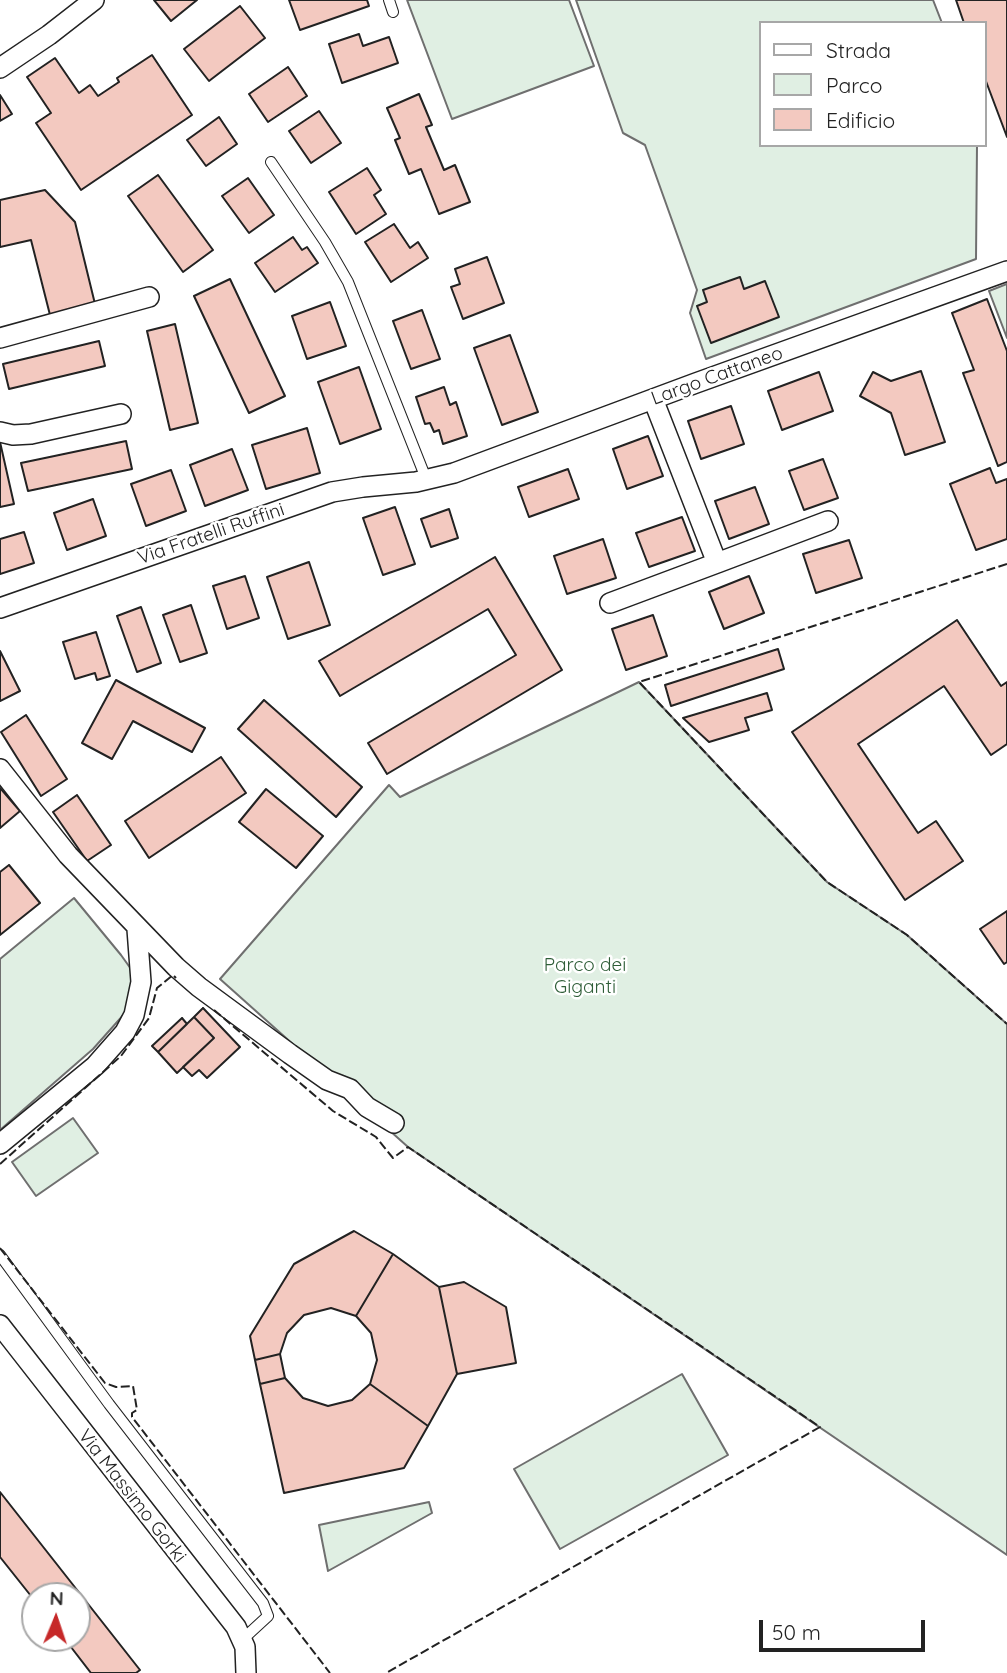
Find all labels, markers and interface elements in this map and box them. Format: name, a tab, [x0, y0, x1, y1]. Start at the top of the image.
legend	[758, 21, 986, 147]
text: Strada	[826, 37, 891, 63]
text: Parco	[826, 72, 882, 98]
text: Edificio	[826, 107, 895, 133]
street label: Largo Cattaneo	[648, 342, 786, 410]
street label: Via Fratelli Ruffini	[135, 498, 287, 570]
park label: Parco dei Giganti	[544, 954, 626, 998]
street label: Via Massimo Gorki	[73, 1425, 191, 1567]
north arrow	[21, 1582, 91, 1652]
text: N	[49, 1586, 64, 1610]
scale bar	[762, 1606, 928, 1650]
text: 50 m	[772, 1619, 821, 1645]

